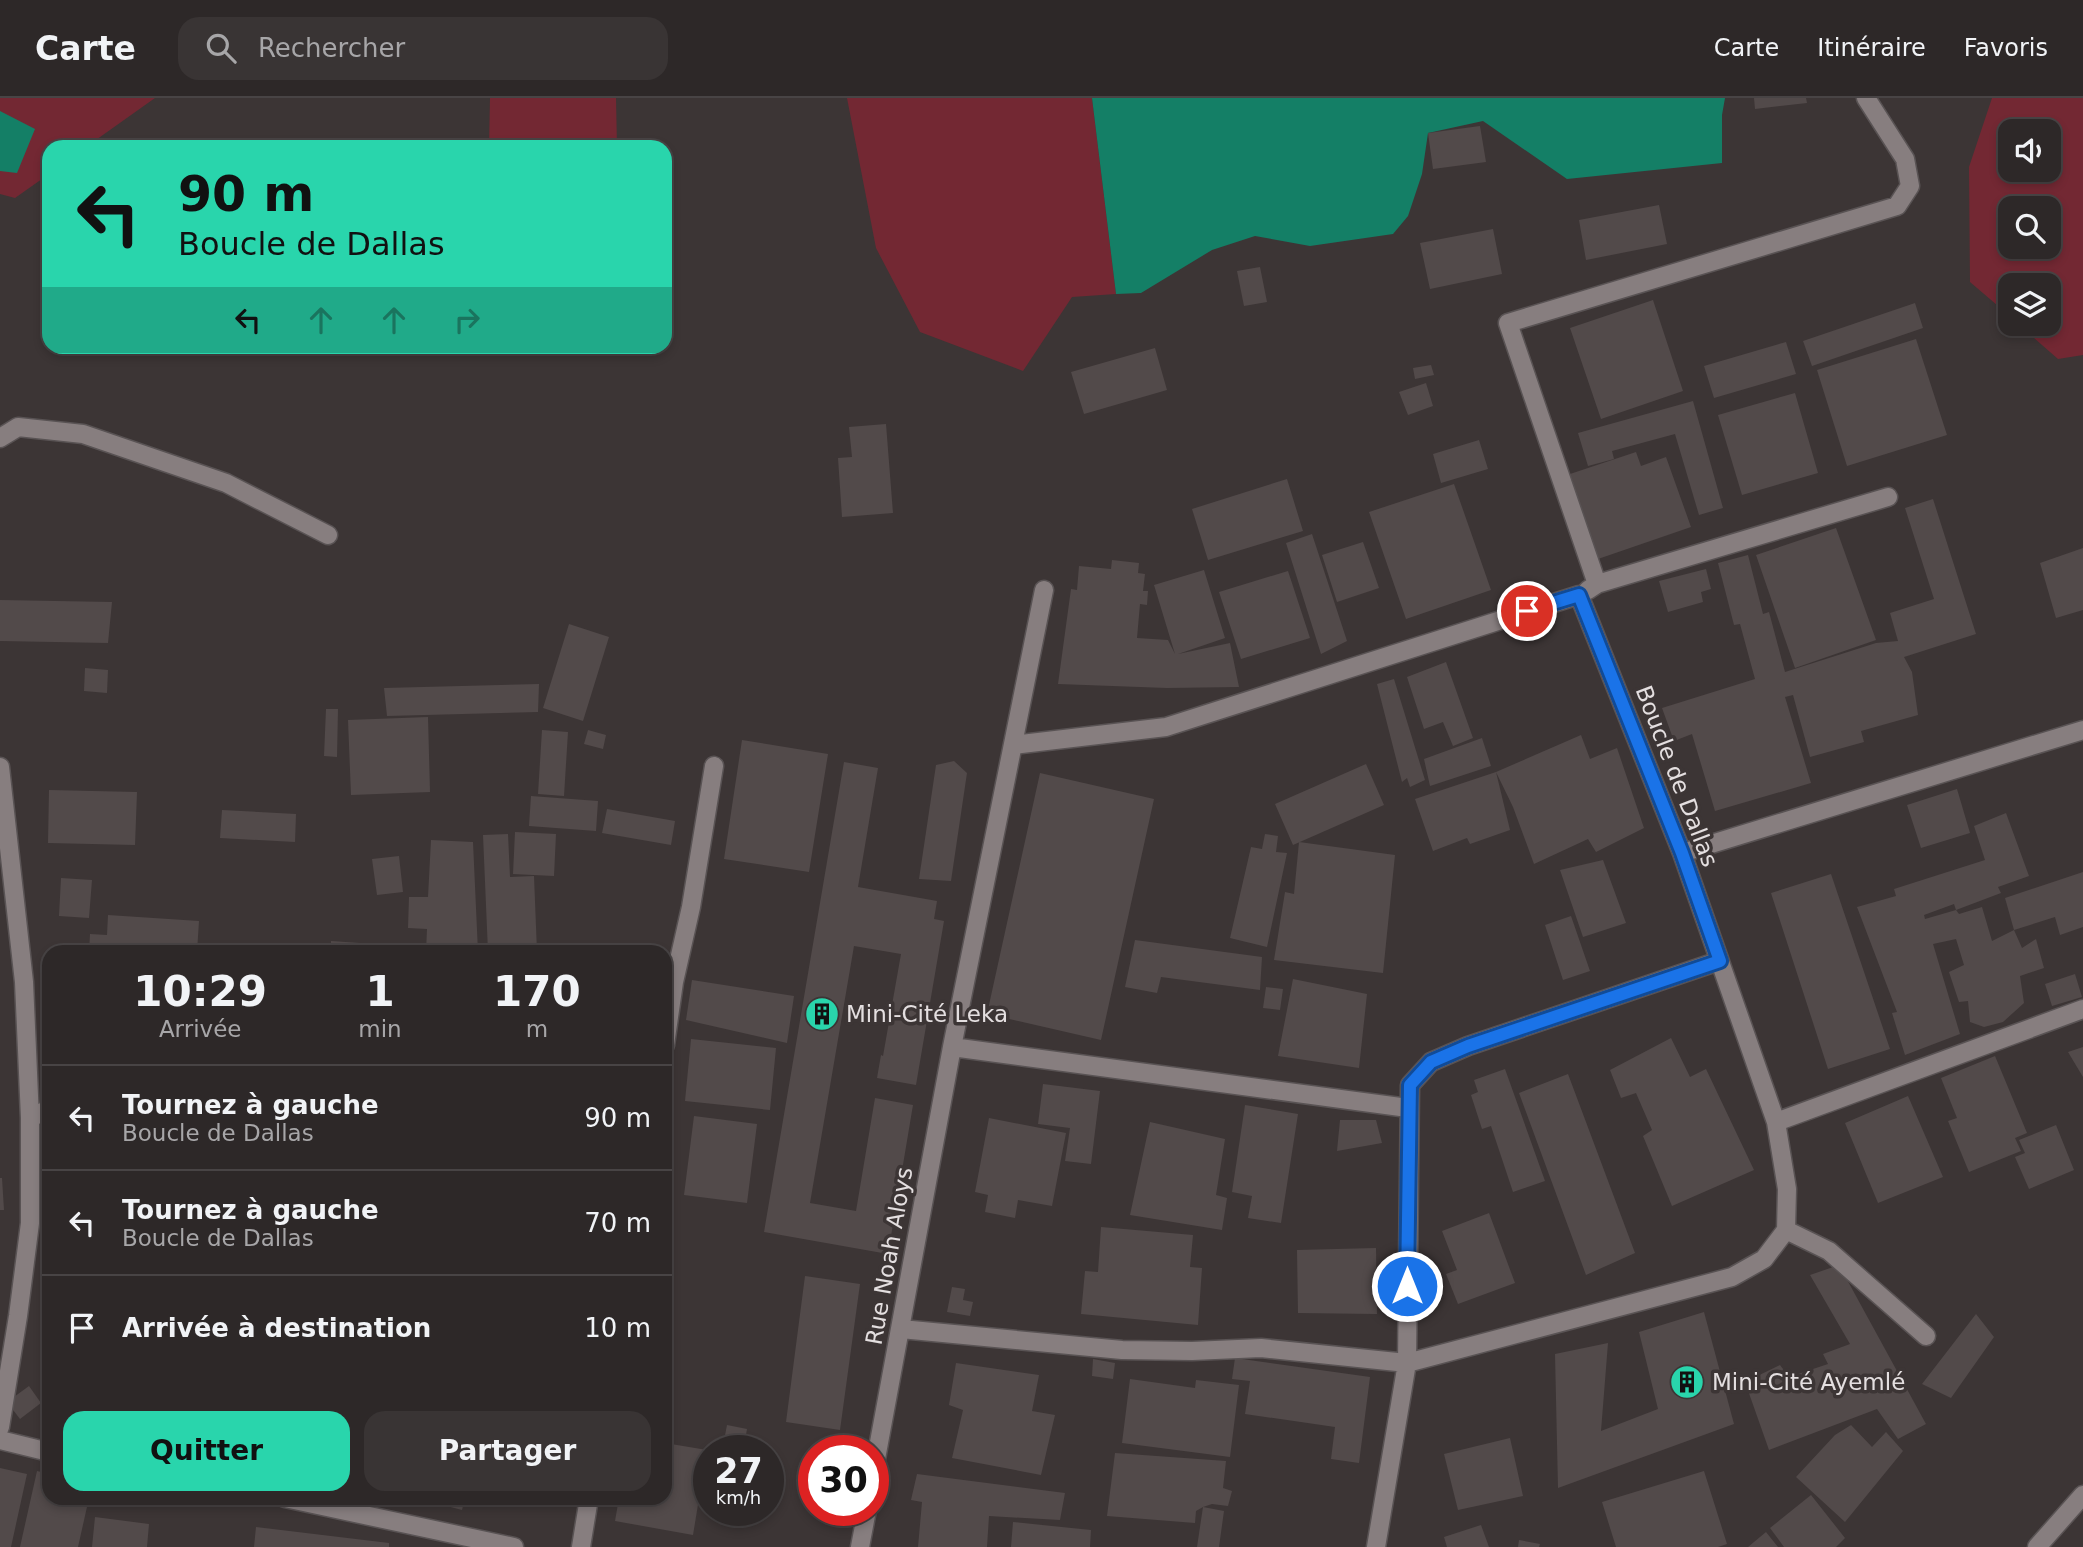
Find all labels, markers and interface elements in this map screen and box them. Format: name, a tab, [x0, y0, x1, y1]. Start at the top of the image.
search box	[178, 17, 668, 80]
text: Carte	[35, 29, 136, 68]
icon: search	[202, 29, 240, 67]
text: Rechercher	[258, 33, 405, 63]
text: Carte	[1714, 34, 1779, 62]
text: Itinéraire	[1817, 34, 1926, 62]
text: Favoris	[1964, 34, 2048, 62]
map controls	[1998, 119, 2061, 336]
button: sound	[1998, 119, 2061, 182]
text: 90 m	[178, 166, 314, 223]
icon: left	[63, 168, 154, 259]
button: search	[1998, 196, 2061, 259]
text: Boucle de Dallas	[178, 225, 445, 263]
button: layers	[1998, 273, 2061, 336]
icon: left	[229, 301, 267, 339]
icon: ahead	[302, 301, 340, 339]
icon: ahead	[375, 301, 413, 339]
icon: right	[448, 301, 486, 339]
pin	[1497, 581, 1557, 641]
icon: arrive	[1508, 592, 1546, 630]
street label: Boucle de Dallas	[1631, 682, 1723, 870]
text: 10:29	[133, 967, 267, 1016]
text: 1	[365, 967, 395, 1016]
text: 170	[493, 967, 581, 1016]
building icon: Mini-Cité Leka	[803, 995, 841, 1033]
place label: Mini-Cité Leka	[846, 1001, 1008, 1027]
text: Arrivée	[159, 1016, 241, 1042]
text: min	[358, 1016, 402, 1042]
text: m	[526, 1016, 548, 1042]
text: Tournez à gauche	[122, 1090, 379, 1120]
icon: left	[63, 1099, 101, 1137]
text: 90 m	[584, 1103, 651, 1133]
text: Boucle de Dallas	[122, 1120, 314, 1146]
street label: Rue Noah Aloys	[861, 1165, 917, 1347]
text: Tournez à gauche	[122, 1195, 379, 1225]
icon: left	[63, 1204, 101, 1242]
text: 70 m	[584, 1208, 651, 1238]
text: Boucle de Dallas	[122, 1225, 314, 1251]
position arrow	[1370, 1249, 1444, 1323]
icon: arrive	[63, 1309, 101, 1347]
text: Arrivée à destination	[122, 1313, 431, 1343]
text: 10 m	[584, 1313, 651, 1343]
building icon: Mini-Cité Ayemlé	[1668, 1363, 1706, 1401]
place label: Mini-Cité Ayemlé	[1712, 1369, 1905, 1395]
button: Quitter	[63, 1411, 350, 1491]
button: Partager	[364, 1411, 651, 1491]
speed limit sign: 30	[798, 1435, 889, 1526]
text: 27	[714, 1451, 763, 1491]
text: km/h	[716, 1487, 761, 1508]

